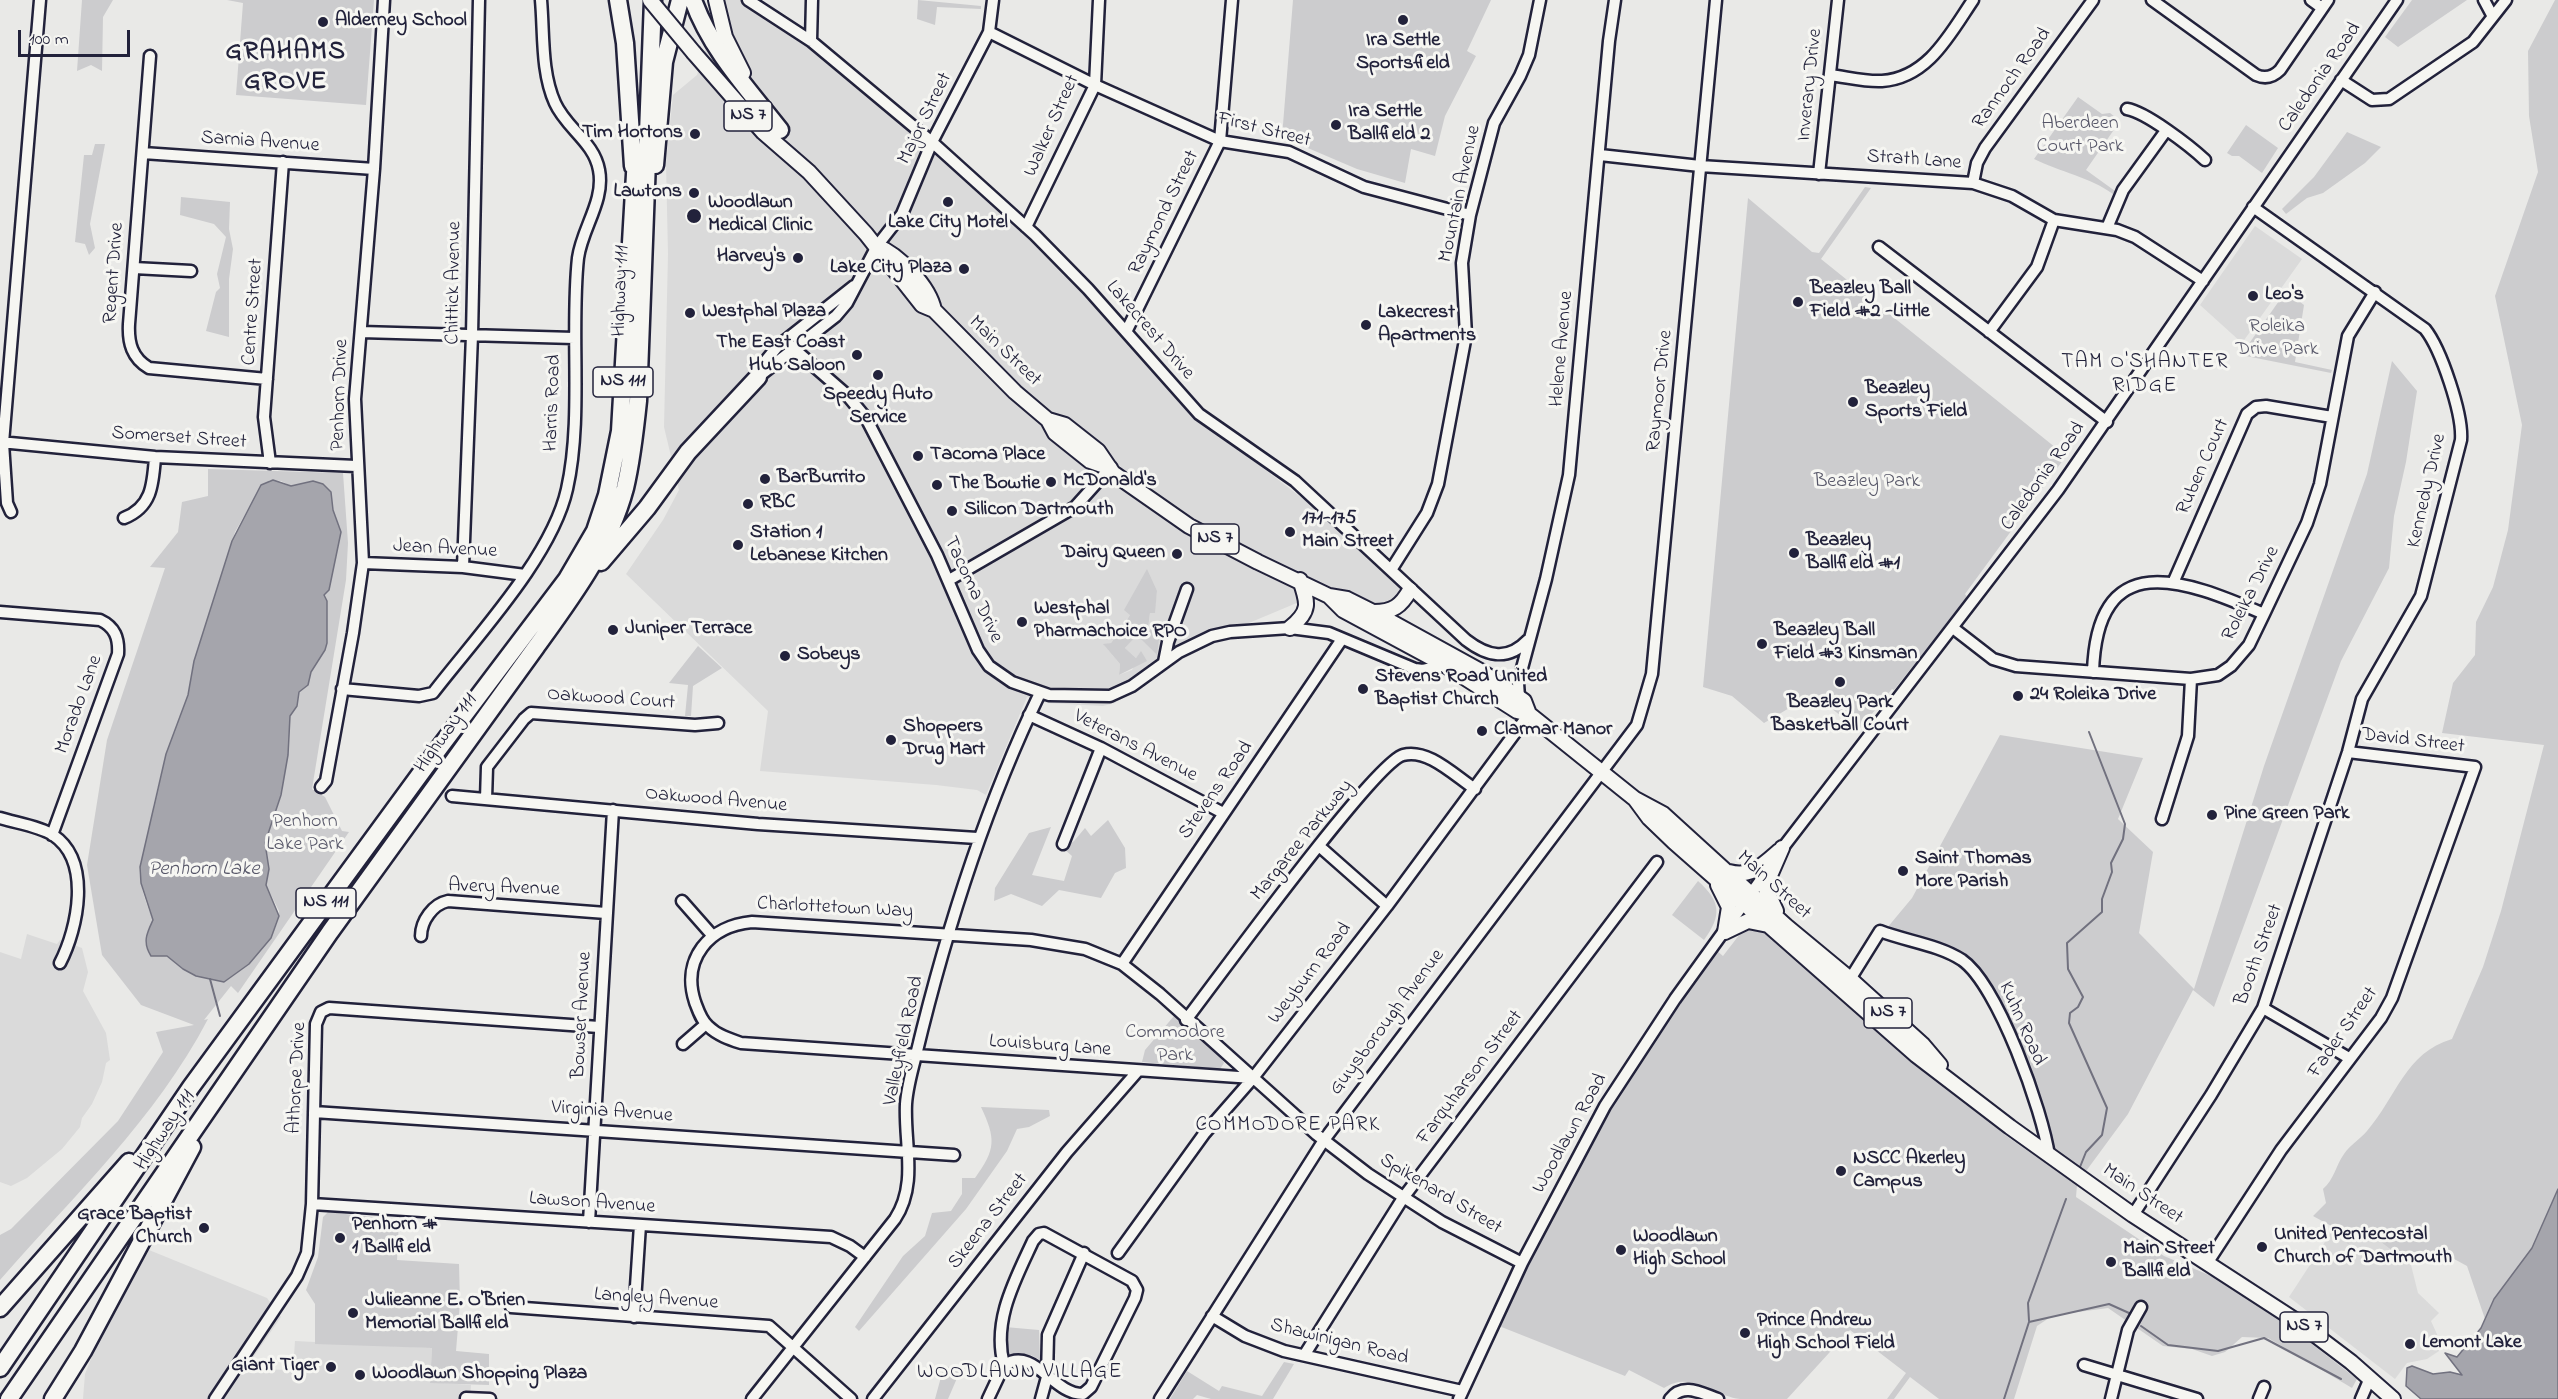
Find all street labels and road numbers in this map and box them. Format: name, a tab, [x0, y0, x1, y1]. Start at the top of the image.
street label: Caledonia Road	[2274, 18, 2368, 138]
street label: Rannoch Road	[1968, 24, 2058, 134]
street label: Inverary Drive	[1793, 28, 1829, 142]
street label: Major Street	[894, 69, 958, 169]
street label: Walker Street	[1020, 71, 1086, 181]
road number: NS 7	[724, 101, 772, 131]
street label: First Street	[1215, 108, 1313, 154]
street label: Mountain Avenue	[1435, 123, 1487, 265]
street label: Sarnia Avenue	[200, 127, 320, 159]
street label: Strath Lane	[1866, 146, 1962, 176]
street label: Raymond Street	[1125, 147, 1205, 279]
street label: Chittick Avenue	[442, 221, 468, 345]
street label: Regent Drive	[99, 222, 131, 324]
street label: Highway 111	[608, 245, 636, 337]
street label: Centre Street	[238, 258, 270, 366]
street label: Lakecrest Drive	[1099, 276, 1199, 386]
street label: Helene Avenue	[1546, 290, 1580, 408]
street label: Main Street	[963, 311, 1045, 393]
street label: Raymoor Drive	[1643, 329, 1679, 453]
street label: Penhorn Drive	[327, 339, 355, 451]
street label: Harris Road	[540, 354, 568, 452]
road number: NS 111	[593, 367, 653, 397]
street label: Ruben Court	[2172, 415, 2236, 519]
street label: Caledonia Road	[1997, 418, 2091, 536]
street label: Somerset Street	[111, 422, 247, 456]
street label: Kennedy Drive	[2403, 432, 2453, 550]
road number: NS 7	[1191, 524, 1239, 554]
street label: Tacoma Drive	[937, 533, 1007, 647]
street label: Jean Avenue	[392, 535, 498, 565]
street label: Roleika Drive	[2218, 543, 2286, 645]
street label: Morado Lane	[51, 652, 109, 758]
street label: Oakwood Court	[546, 684, 676, 716]
street label: Highway 111	[410, 690, 484, 778]
street label: Veterans Avenue	[1069, 705, 1201, 789]
street label: David Street	[2360, 724, 2466, 760]
street label: Stevens Road	[1174, 737, 1260, 845]
street label: Margaree Parkway	[1247, 775, 1359, 907]
street label: Oakwood Avenue	[644, 783, 788, 819]
street label: Main Street	[1731, 846, 1815, 926]
street label: Avery Avenue	[448, 875, 560, 903]
road number: NS 111	[296, 888, 356, 918]
street label: Charlottetown Way	[756, 893, 914, 925]
street label: Booth Street	[2231, 901, 2289, 1009]
street label: Weyburn Road	[1264, 919, 1358, 1029]
street label: Guysborough Avenue	[1325, 945, 1451, 1101]
street label: Bowser Avenue	[568, 951, 598, 1079]
street label: Valleyfield Road	[880, 974, 930, 1108]
street label: Kuhn Road	[1992, 978, 2050, 1070]
street label: Fader Street	[2304, 983, 2384, 1083]
road number: NS 7	[1864, 998, 1912, 1028]
street label: Farquharson Street	[1413, 1006, 1529, 1150]
street label: Athorpe Drive	[283, 1022, 313, 1134]
street label: Louisburg Lane	[988, 1031, 1112, 1063]
street label: Woodlawn Road	[1528, 1070, 1614, 1198]
street label: Highway 111	[130, 1086, 202, 1176]
street label: Virginia Avenue	[550, 1097, 674, 1129]
street label: Spikenard Street	[1374, 1149, 1506, 1241]
street label: Main Street	[2097, 1159, 2187, 1231]
street label: Skeena Street	[944, 1169, 1034, 1275]
street label: Lawson Avenue	[528, 1188, 656, 1220]
street label: Langley Avenue	[593, 1284, 719, 1316]
road number: NS 7	[2280, 1312, 2328, 1342]
street label: Shawinigan Road	[1267, 1314, 1411, 1372]

